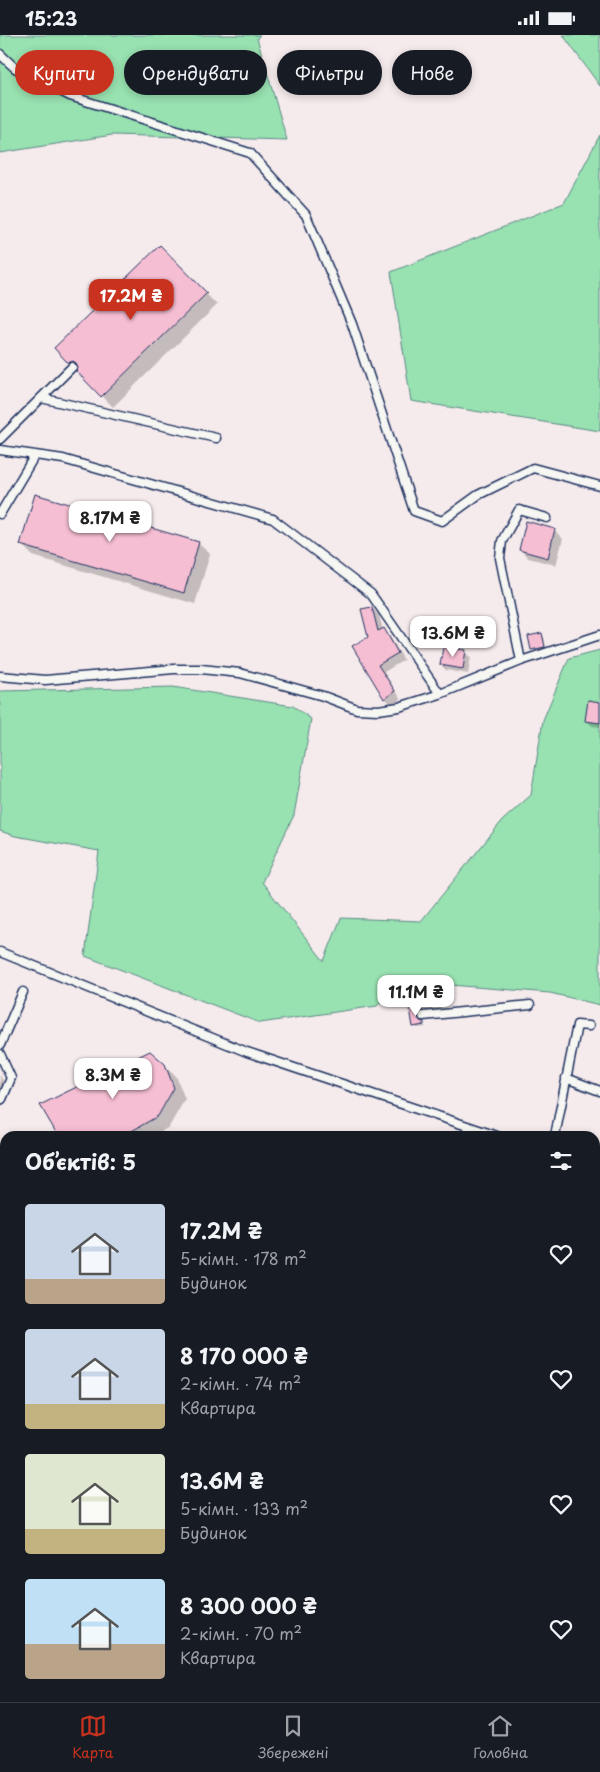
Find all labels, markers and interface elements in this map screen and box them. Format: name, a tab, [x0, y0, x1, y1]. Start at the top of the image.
text: 15:23	[25, 4, 77, 32]
chip: Купити	[15, 50, 114, 95]
chip: Орендувати	[124, 50, 267, 95]
chip: Фільтри	[277, 50, 382, 95]
chip: Нове	[392, 50, 472, 95]
pin: 17.2M ₴	[85, 279, 177, 321]
text: 17.2M ₴	[100, 283, 162, 307]
pin: 8.17M ₴	[64, 501, 156, 543]
text: 8.17M ₴	[80, 505, 140, 529]
pin: 13.6M ₴	[407, 615, 499, 658]
text: 13.6M ₴	[421, 620, 485, 644]
pin: 11.1M ₴	[370, 975, 462, 1017]
text: 11.1M ₴	[388, 979, 444, 1003]
pin: 8.3M ₴	[72, 1057, 154, 1100]
text: 8.3M ₴	[85, 1062, 141, 1086]
text: Об’єктів: 5	[25, 1145, 136, 1177]
icon: filters	[547, 1147, 575, 1175]
text: 17.2M ₴	[180, 1214, 262, 1246]
icon: home	[65, 1224, 125, 1284]
icon: heart	[547, 1240, 575, 1268]
text: 5-кімн. · 178 m²	[180, 1246, 307, 1270]
text: Будинок	[180, 1270, 247, 1294]
text: 8 170 000 ₴	[180, 1339, 308, 1371]
icon: home	[65, 1349, 125, 1409]
icon: heart	[547, 1365, 575, 1393]
text: 2-кімн. · 74 m²	[180, 1371, 301, 1395]
text: Квартира	[180, 1395, 255, 1419]
text: 13.6M ₴	[180, 1464, 264, 1496]
icon: home	[65, 1474, 125, 1534]
icon: heart	[547, 1490, 575, 1518]
text: 5-кімн. · 133 m²	[180, 1496, 308, 1520]
text: Будинок	[180, 1520, 247, 1544]
text: 8 300 000 ₴	[180, 1589, 317, 1621]
icon: home	[65, 1599, 125, 1659]
icon: heart	[547, 1615, 575, 1643]
text: 2-кімн. · 70 m²	[180, 1621, 302, 1645]
text: Квартира	[180, 1645, 255, 1669]
tab: Карта	[72, 1712, 113, 1763]
tab: Збережені	[258, 1712, 329, 1763]
tab: Головна	[473, 1712, 528, 1763]

